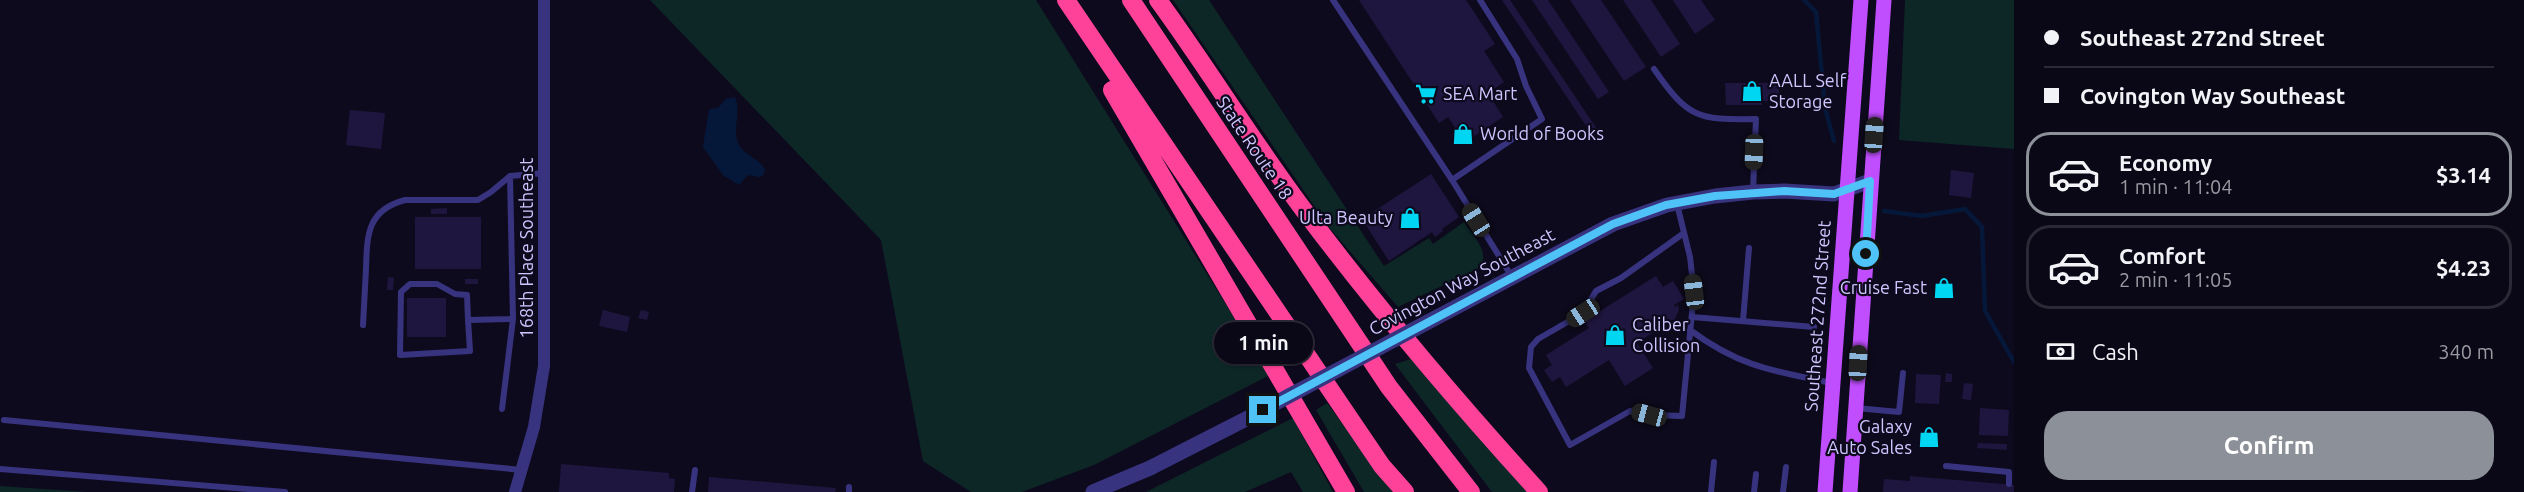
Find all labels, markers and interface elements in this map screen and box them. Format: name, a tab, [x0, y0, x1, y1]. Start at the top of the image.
text: Southeast 272nd Street	[2080, 25, 2325, 50]
place label: AALL Self Storage	[1769, 70, 1847, 111]
shop icon: AALL Self Storage	[1740, 79, 1764, 103]
supermarket icon: SEA Mart	[1414, 82, 1438, 106]
place label: SEA Mart	[1443, 83, 1517, 103]
text: Covington Way Southeast	[2080, 83, 2345, 108]
street label: State Route 18	[1213, 92, 1297, 203]
car	[1864, 116, 1884, 154]
shop icon: World of Books	[1451, 122, 1475, 146]
place label: World of Books	[1480, 123, 1604, 143]
car	[1744, 134, 1764, 170]
icon: car	[2047, 147, 2101, 201]
text: Economy	[2119, 150, 2212, 175]
street label: 168th Place Southeast	[516, 158, 536, 338]
text: $3.14	[2436, 162, 2491, 187]
text: 1 min · 11:04	[2119, 175, 2233, 198]
car	[1459, 200, 1493, 240]
shop icon: Ulta Beauty	[1398, 206, 1422, 230]
place label: Ulta Beauty	[1299, 207, 1393, 227]
street label: Southeast 272nd Street	[1800, 220, 1834, 412]
street label: Covington Way Southeast	[1365, 224, 1558, 339]
route start	[1852, 240, 1879, 267]
icon: car	[2047, 240, 2101, 294]
text: Comfort	[2119, 243, 2206, 268]
text: $4.23	[2436, 255, 2491, 280]
text: 2 min · 11:05	[2119, 268, 2233, 291]
car	[1683, 273, 1705, 311]
shop icon: Cruise Fast	[1932, 276, 1956, 300]
place label: Cruise Fast	[1840, 277, 1927, 297]
car	[1563, 296, 1603, 330]
place label: Caliber Collision	[1632, 314, 1700, 355]
callout: 1 min	[1214, 323, 1312, 365]
shop icon: Caliber Collision	[1603, 323, 1627, 347]
text: 1 min	[1238, 331, 1289, 354]
icon: cash	[2044, 335, 2077, 368]
text: Cash	[2092, 339, 2139, 364]
text: 340 m	[2438, 340, 2494, 363]
car	[1848, 345, 1868, 381]
route end	[1249, 396, 1276, 423]
car	[1629, 402, 1669, 428]
button: Confirm	[2044, 411, 2494, 480]
place label: Galaxy Auto Sales	[1827, 416, 1912, 457]
shop icon: Galaxy Auto Sales	[1917, 425, 1941, 449]

